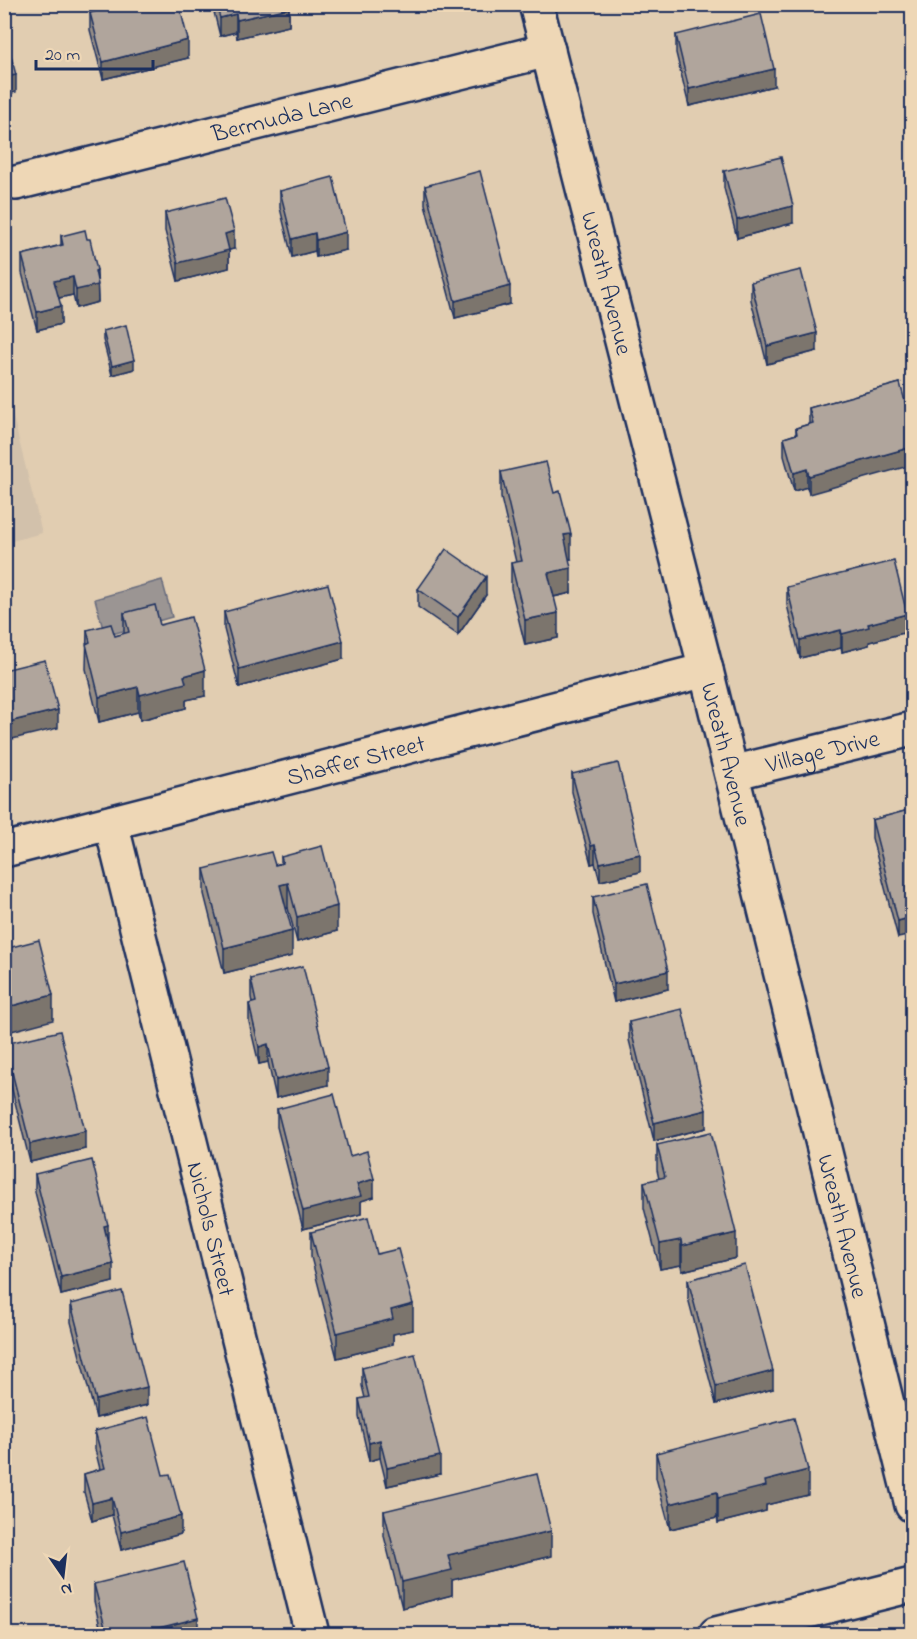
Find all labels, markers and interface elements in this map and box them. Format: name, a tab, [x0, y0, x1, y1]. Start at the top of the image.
scale bar	[36, 33, 153, 71]
text: 20 m	[45, 43, 80, 69]
street label: Bermuda Lane	[208, 85, 357, 154]
street label: Wreath Avenue	[570, 208, 640, 359]
street label: Wreath Avenue	[690, 679, 759, 831]
street label: Village Drive	[762, 723, 883, 784]
street label: Shaffer Street	[283, 728, 429, 797]
street label: Wreath Avenue	[806, 1151, 875, 1302]
street label: Nichols Street	[176, 1159, 243, 1300]
north arrow	[33, 1546, 93, 1606]
text: N	[58, 1576, 74, 1602]

